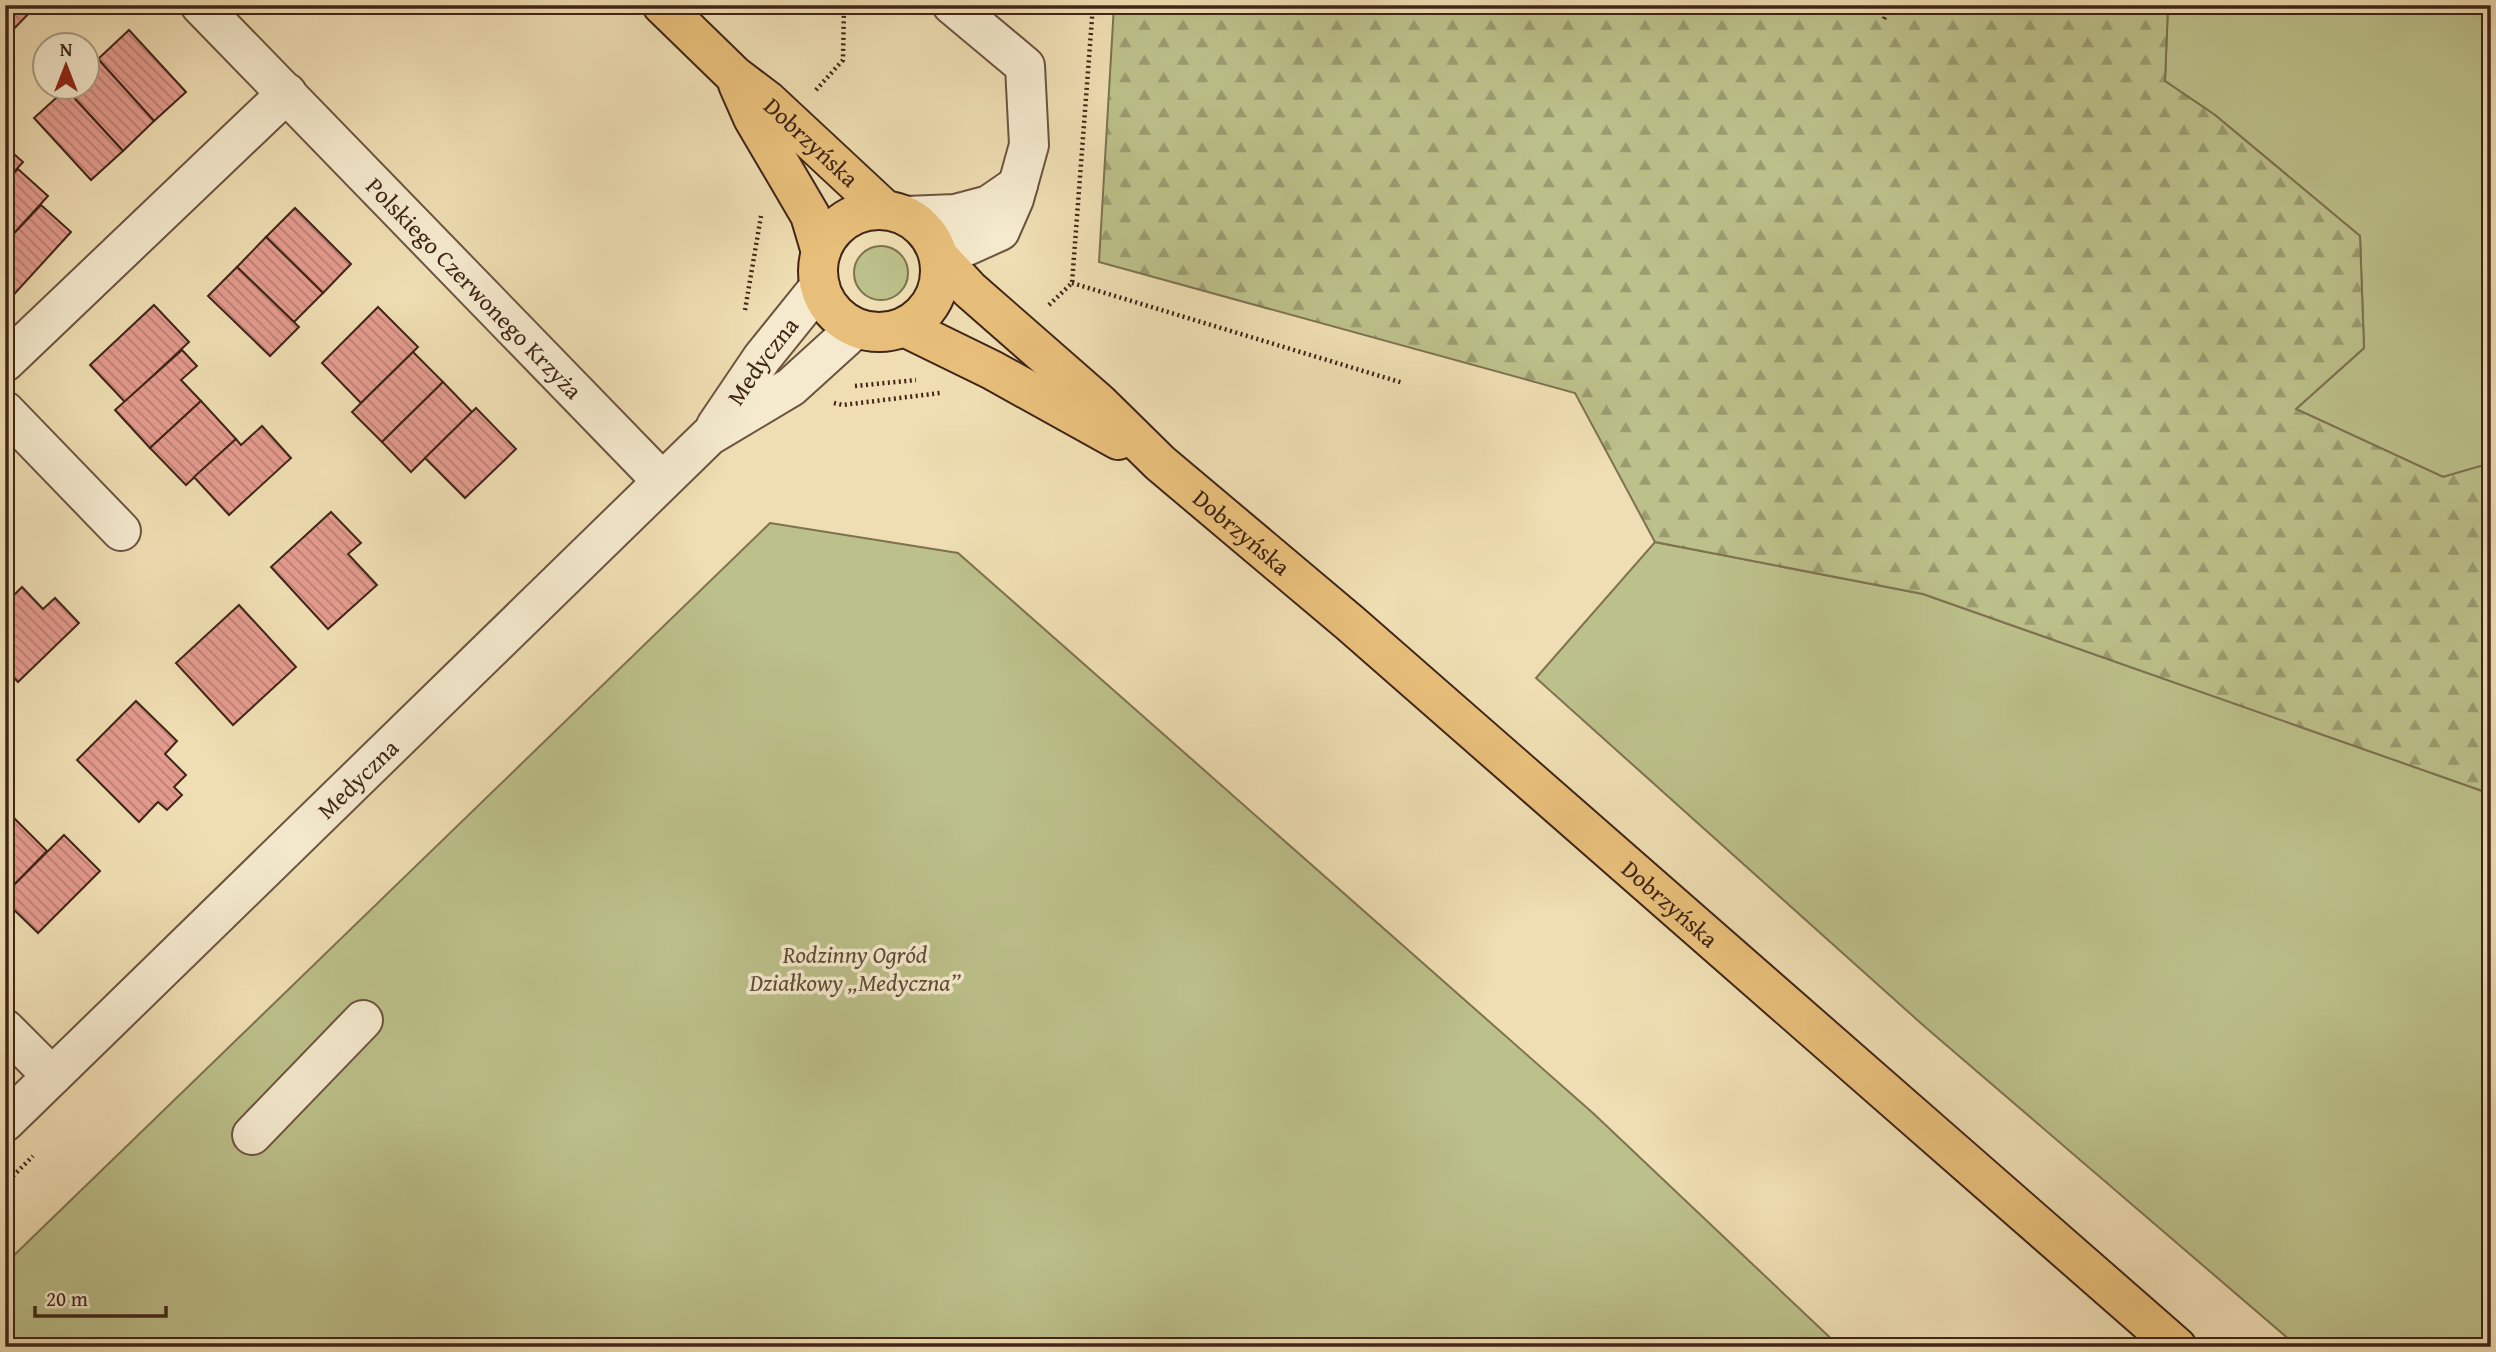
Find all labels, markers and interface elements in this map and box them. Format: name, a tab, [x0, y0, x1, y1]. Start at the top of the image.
north arrow	[32, 32, 102, 102]
text: N	[60, 35, 73, 63]
street label: Dobrzyńska	[757, 89, 867, 195]
street label: Polskiego Czerwonego Krzyża	[358, 169, 591, 407]
street label: Medyczna	[718, 309, 807, 412]
street label: Dobrzyńska	[1185, 481, 1299, 584]
street label: Medyczna	[309, 730, 406, 827]
street label: Dobrzyńska	[1614, 851, 1727, 956]
park label: Rodzinny Ogród Działkowy „Medyczna”	[748, 937, 961, 1000]
scale bar	[35, 1275, 166, 1319]
text: 20 m	[46, 1283, 88, 1314]

